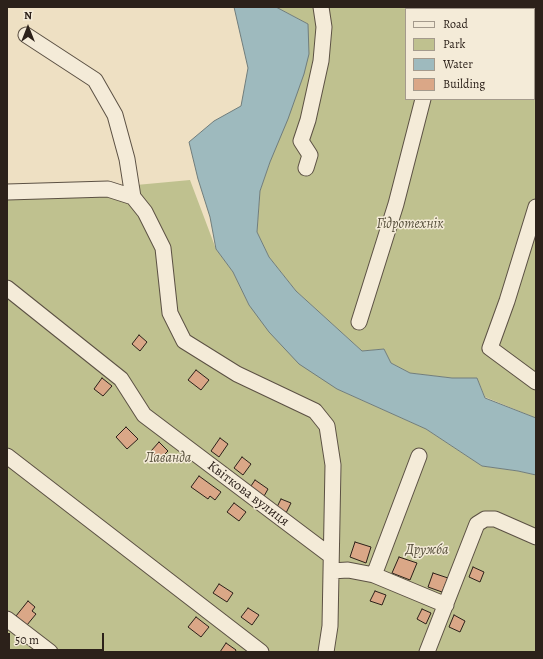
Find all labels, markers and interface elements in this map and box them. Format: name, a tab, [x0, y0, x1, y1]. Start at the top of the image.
north arrow	[8, 8, 48, 48]
text: N	[24, 8, 32, 23]
legend	[405, 8, 535, 100]
text: Road	[443, 16, 468, 32]
text: Park	[443, 36, 466, 52]
text: Water	[443, 56, 473, 72]
text: Building	[443, 76, 485, 92]
park label: Гідротехнік	[376, 217, 444, 233]
park label: Лаванда	[145, 451, 191, 467]
street label: Квіткова вулиця	[204, 458, 292, 530]
park label: Дружба	[405, 543, 449, 559]
scale bar	[10, 625, 106, 651]
text: 50 m	[15, 632, 39, 648]

